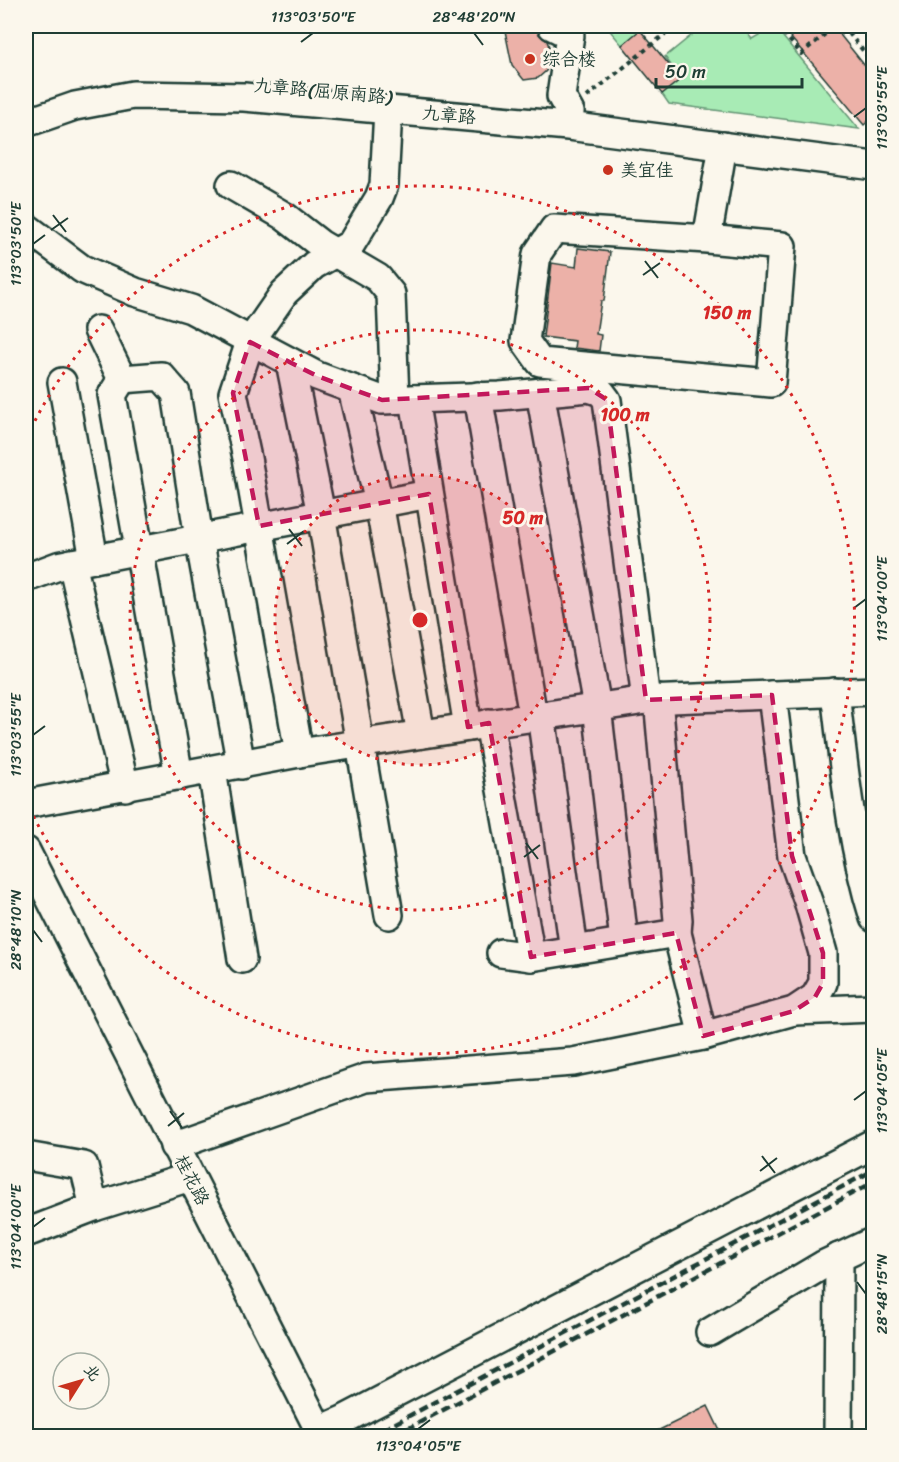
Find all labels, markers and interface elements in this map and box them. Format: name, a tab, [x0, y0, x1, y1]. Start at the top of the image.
text: 113°03'50"E	[271, 4, 357, 30]
text: 28°48'20"N	[433, 4, 516, 30]
place label: 综合楼	[542, 43, 596, 75]
scale bar	[656, 51, 802, 89]
marker: 综合楼	[523, 52, 537, 66]
text: 50 m	[665, 56, 706, 88]
text: 113°03'55"E	[869, 64, 895, 150]
street label: 九章路(屈原南路)	[252, 69, 395, 113]
street label: 九章路	[421, 97, 477, 133]
place label: 美宜佳	[620, 154, 674, 186]
marker: 美宜佳	[601, 163, 615, 177]
text: 113°03'50"E	[3, 200, 29, 286]
text: 150 m	[703, 297, 751, 329]
text: 100 m	[601, 399, 650, 431]
text: 50 m	[503, 502, 544, 534]
text: 113°04'00"E	[869, 555, 895, 642]
centre of rings	[410, 610, 430, 630]
text: 113°03'55"E	[3, 691, 29, 777]
text: 28°48'10"N	[3, 889, 29, 970]
text: 113°04'05"E	[869, 1047, 895, 1134]
street label: 桂花路	[165, 1149, 219, 1211]
text: 113°04'00"E	[3, 1183, 29, 1270]
text: 28°48'15"N	[869, 1253, 895, 1334]
north arrow	[51, 1351, 111, 1411]
text: 北	[76, 1357, 109, 1387]
text: 113°04'05"E	[375, 1433, 462, 1459]

